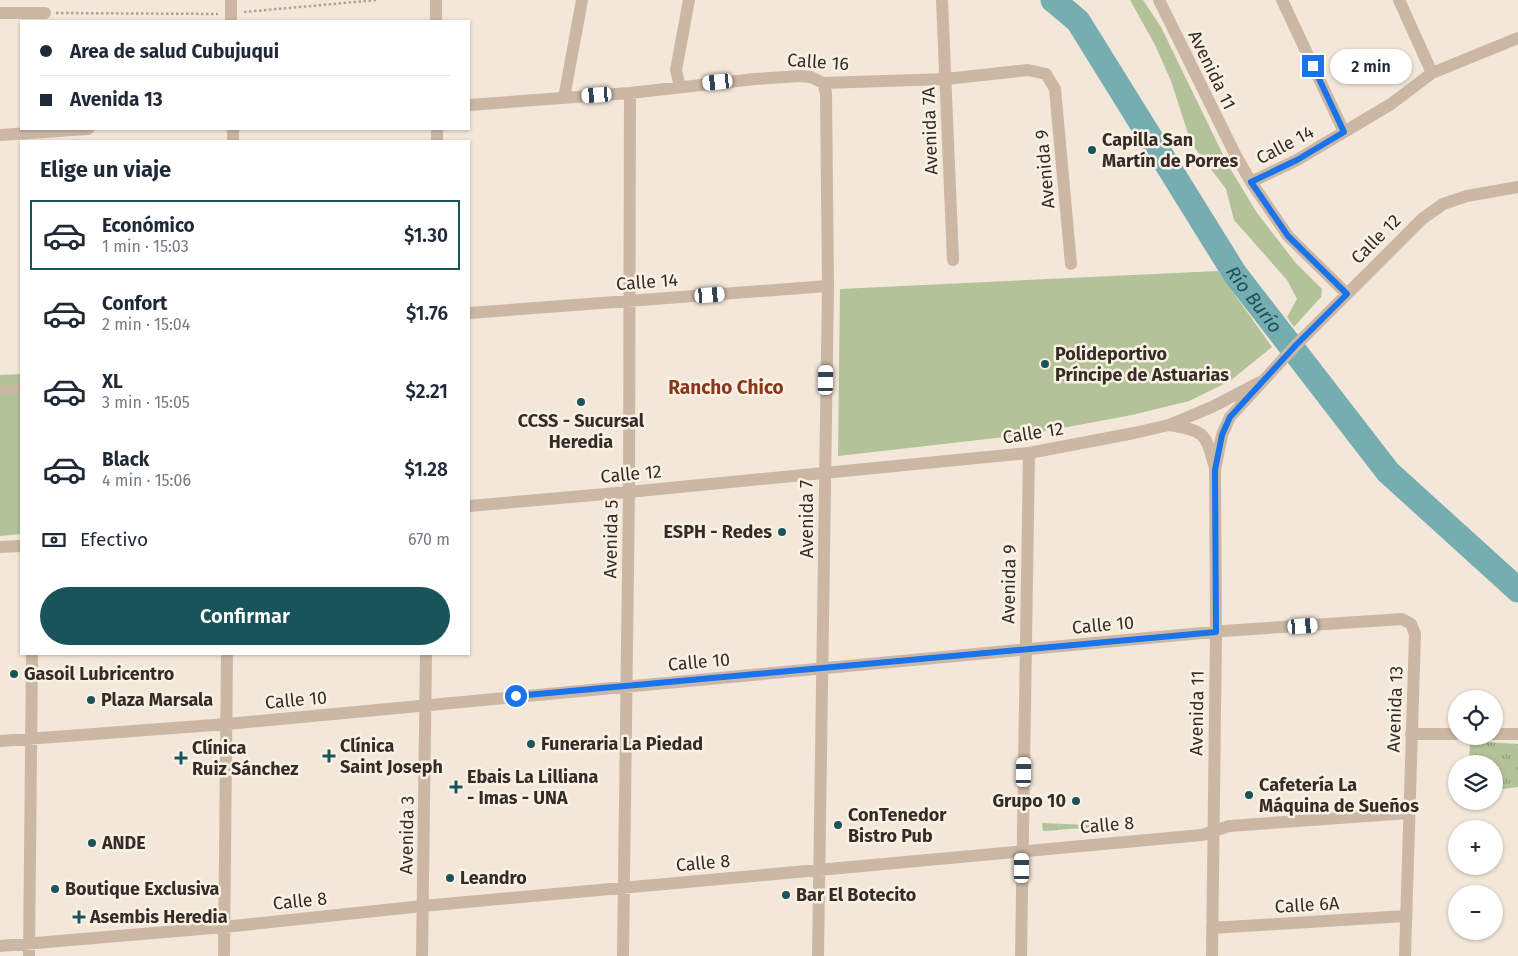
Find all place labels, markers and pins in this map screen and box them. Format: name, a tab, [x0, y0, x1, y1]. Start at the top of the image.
place label: Capilla San Martín de Porres	[1102, 129, 1239, 172]
marker: Capilla San Martín de Porres	[1086, 144, 1098, 156]
place label: Polideportivo Príncipe de Astuarias	[1055, 343, 1229, 386]
marker: Polideportivo Príncipe de Astuarias	[1039, 358, 1051, 370]
marker: CCSS - Sucursal Heredia	[575, 396, 587, 408]
place label: CCSS - Sucursal Heredia	[518, 410, 645, 453]
place label: ESPH - Redes	[664, 521, 772, 543]
marker: ESPH - Redes	[776, 526, 788, 538]
place label: Gasoil Lubricentro	[24, 663, 174, 685]
marker: Gasoil Lubricentro	[8, 668, 20, 680]
place label: Plaza Marsala	[101, 689, 213, 711]
marker: Plaza Marsala	[85, 694, 97, 706]
place label: Funeraria La Piedad	[541, 733, 703, 755]
place label: Clínica Saint Joseph	[340, 735, 443, 778]
place label: Clínica Ruiz Sánchez	[192, 737, 299, 780]
marker: Funeraria La Piedad	[525, 738, 537, 750]
marker: Clínica Saint Joseph	[322, 749, 336, 763]
marker: Clínica Ruiz Sánchez	[174, 751, 188, 765]
place label: Ebais La Lilliana - Imas - UNA	[467, 766, 598, 809]
place label: Cafetería La Máquina de Sueños	[1259, 774, 1419, 817]
marker: Ebais La Lilliana - Imas - UNA	[449, 780, 463, 794]
marker: Cafetería La Máquina de Sueños	[1243, 789, 1255, 801]
place label: Grupo 10	[992, 790, 1066, 812]
marker: Grupo 10	[1070, 795, 1082, 807]
place label: ConTenedor Bistro Pub	[848, 804, 947, 847]
marker: ConTenedor Bistro Pub	[832, 819, 844, 831]
place label: ANDE	[101, 832, 146, 854]
marker: ANDE	[86, 837, 98, 849]
place label: Leandro	[460, 867, 527, 889]
marker: Leandro	[444, 872, 456, 884]
place label: Boutique Exclusiva	[65, 878, 220, 900]
marker: Boutique Exclusiva	[49, 883, 61, 895]
place label: Bar El Botecito	[796, 884, 916, 906]
marker: Bar El Botecito	[780, 889, 792, 901]
place label: Asembis Heredia	[89, 906, 228, 928]
marker: Asembis Heredia	[72, 910, 86, 924]

